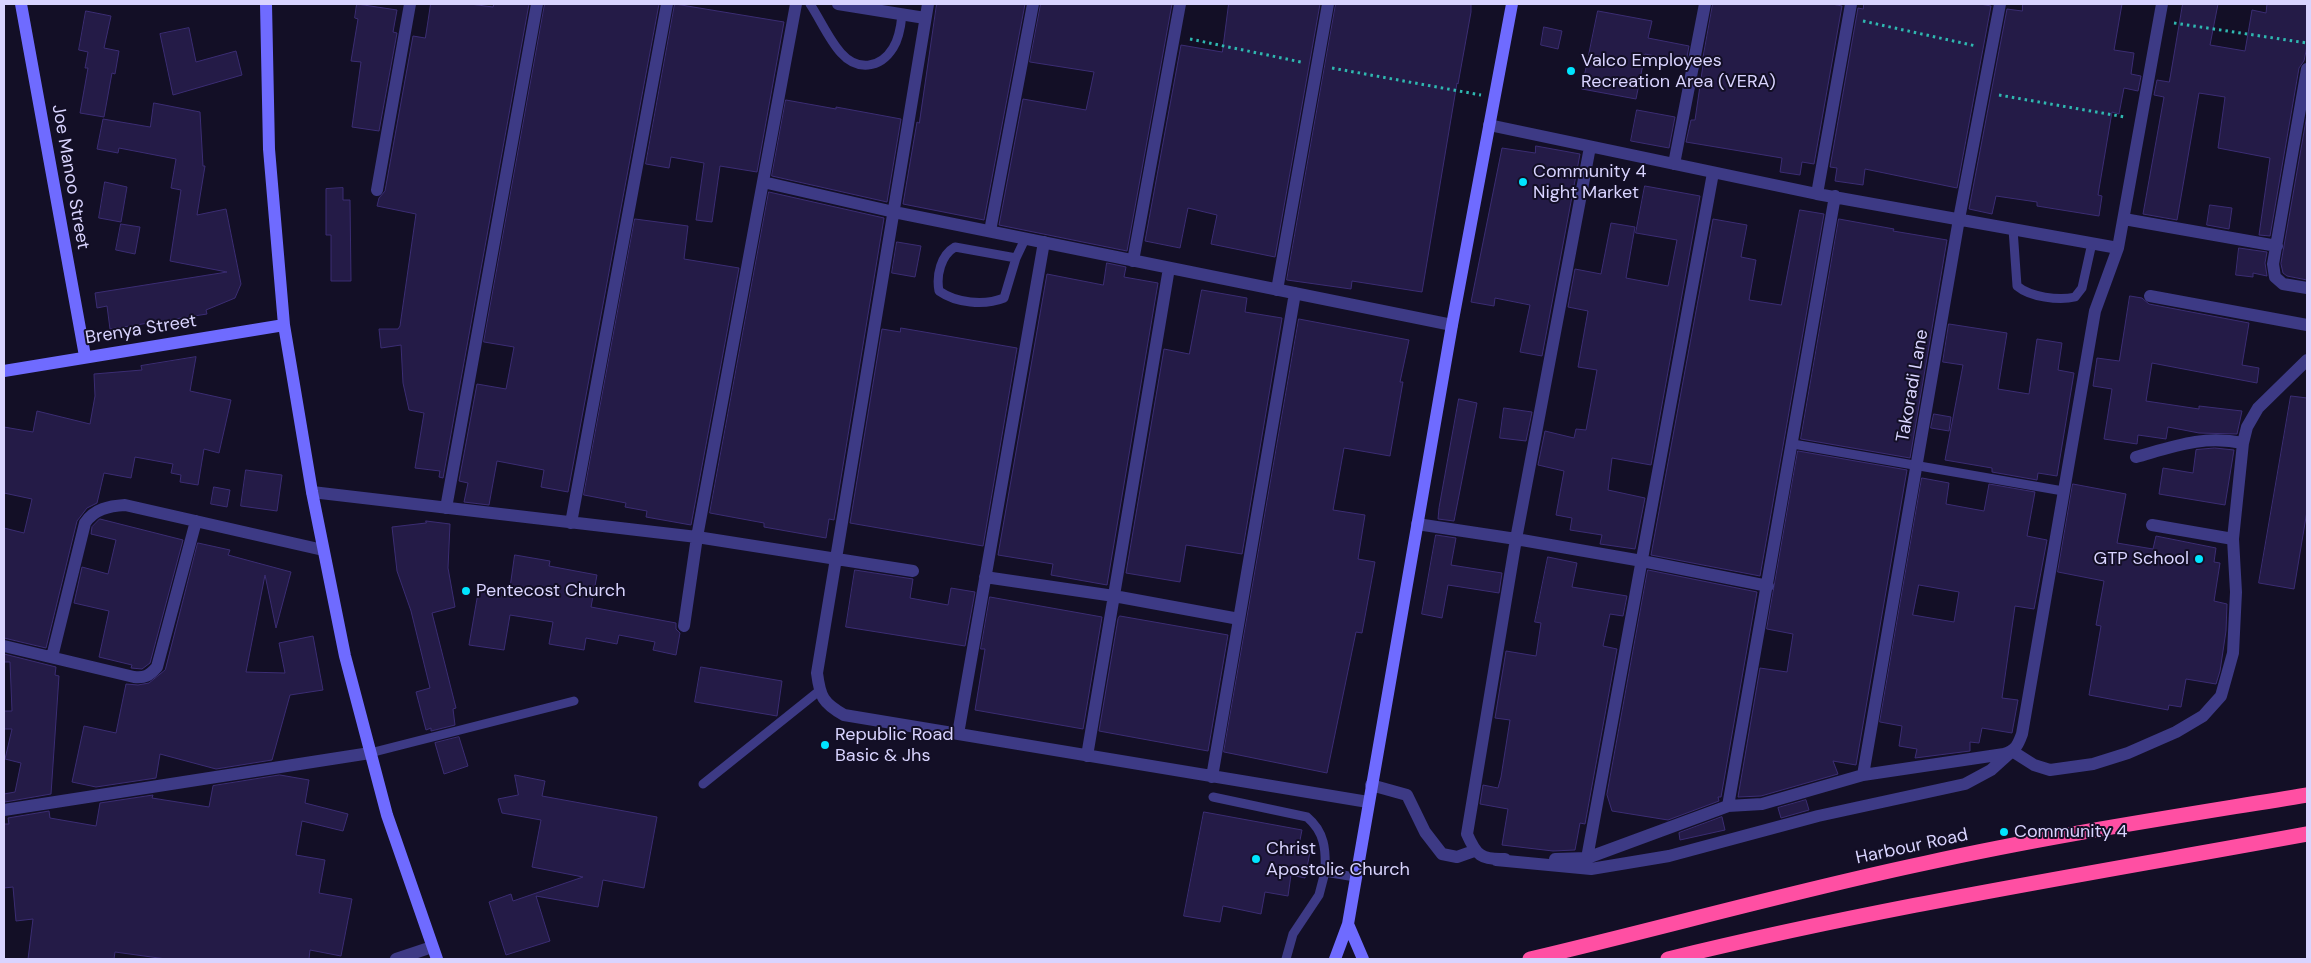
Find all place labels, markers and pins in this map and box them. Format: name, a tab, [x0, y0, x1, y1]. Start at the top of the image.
place label: Valco Employees Recreation Area (VERA)	[1581, 50, 1776, 92]
marker: Valco Employees Recreation Area (VERA)	[1565, 65, 1577, 77]
place label: Community 4 Night Market	[1533, 161, 1646, 203]
marker: Community 4 Night Market	[1517, 176, 1529, 188]
place label: GTP School	[2094, 548, 2189, 570]
marker: GTP School	[2193, 553, 2205, 565]
place label: Pentecost Church	[476, 580, 625, 602]
marker: Pentecost Church	[460, 585, 472, 597]
place label: Republic Road Basic & Jhs	[835, 724, 954, 766]
marker: Republic Road Basic & Jhs	[819, 739, 831, 751]
place label: Community 4	[2014, 821, 2127, 843]
marker: Community 4	[1998, 826, 2010, 838]
place label: Christ Apostolic Church	[1266, 838, 1410, 881]
marker: Christ Apostolic Church	[1250, 853, 1262, 865]

